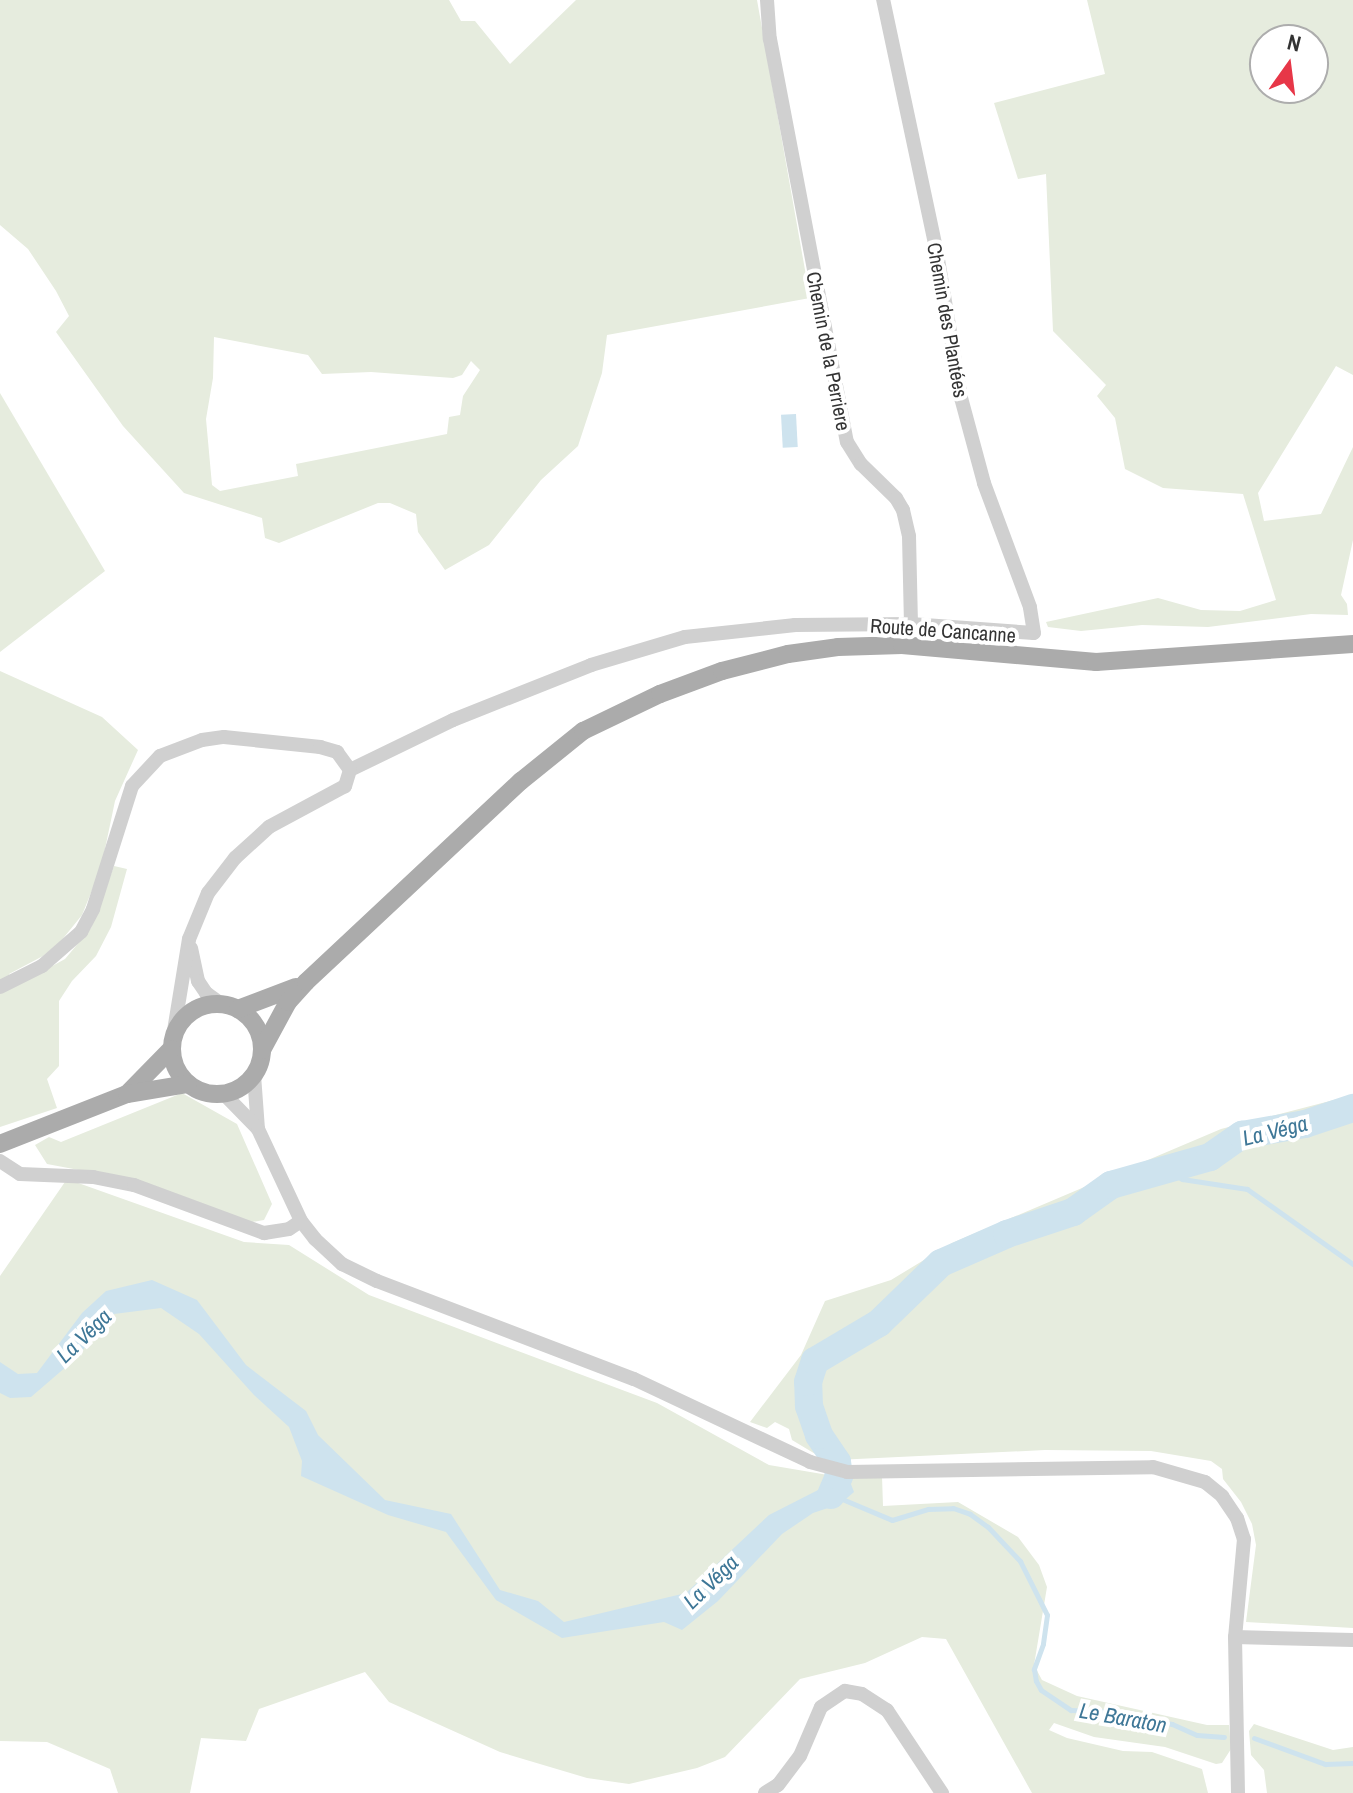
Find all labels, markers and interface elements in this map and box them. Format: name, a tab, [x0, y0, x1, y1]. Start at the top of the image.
north arrow	[1249, 24, 1329, 104]
text: N	[1284, 27, 1304, 59]
street label: Chemin des Plantées	[923, 241, 973, 399]
street label: Chemin de la Perriere	[802, 270, 856, 432]
street label: Route de Cancanne	[869, 613, 1017, 647]
water label: La Véga	[1240, 1110, 1310, 1152]
water label: La Véga	[51, 1304, 117, 1368]
water label: La Véga	[678, 1550, 744, 1614]
water label: Le Baraton	[1077, 1697, 1169, 1739]

